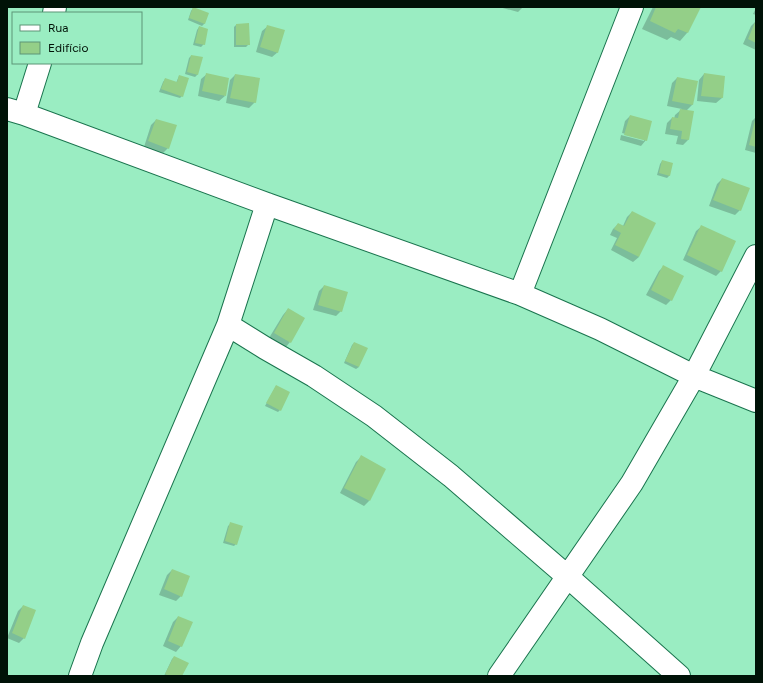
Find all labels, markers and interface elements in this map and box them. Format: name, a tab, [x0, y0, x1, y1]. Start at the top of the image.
legend	[12, 12, 142, 64]
text: Rua	[48, 21, 68, 35]
text: Edifício	[48, 41, 88, 55]

